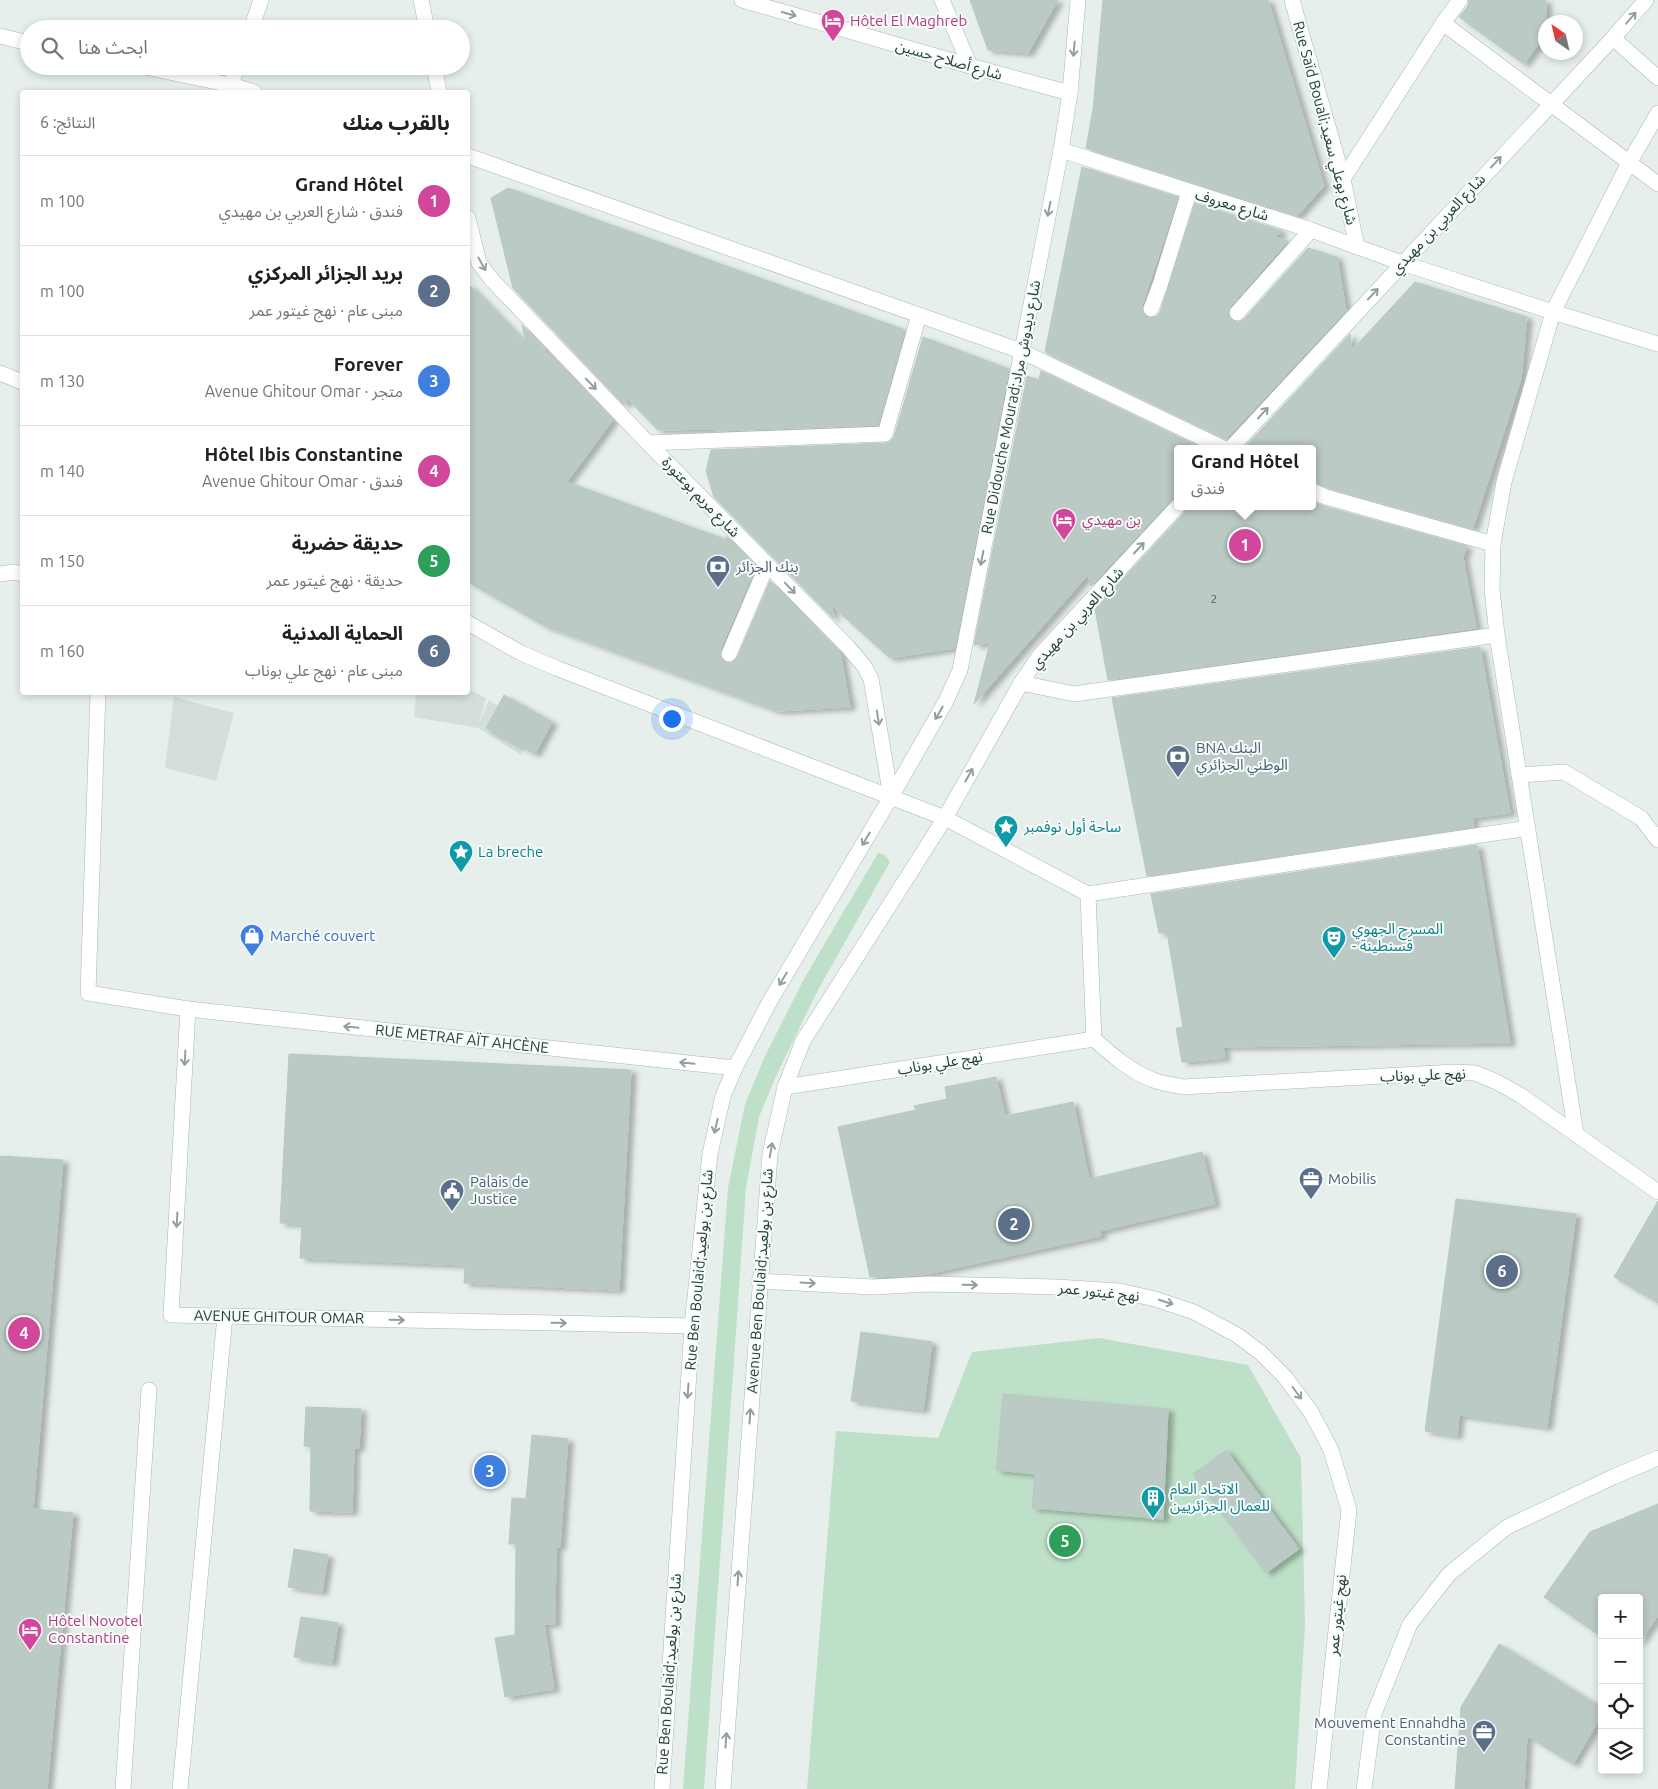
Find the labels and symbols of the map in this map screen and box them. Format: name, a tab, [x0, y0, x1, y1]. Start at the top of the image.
hotel icon: Hôtel El Maghreb	[820, 8, 846, 42]
one-way arrow	[781, 9, 797, 19]
one-way arrow	[1625, 11, 1637, 24]
place label: Hôtel El Maghreb	[850, 12, 967, 29]
north arrow	[1538, 15, 1583, 60]
street label: Rue Saïd Bouali;شارع بوعلي سعيد	[1286, 19, 1361, 228]
street label: شارع أصلاح حسين	[893, 36, 1005, 87]
one-way arrow	[1069, 40, 1079, 56]
one-way arrow	[1490, 156, 1502, 169]
street label: شارع العربي بن مهيدي	[1387, 170, 1492, 280]
street label: شارع معروف	[1192, 185, 1271, 228]
one-way arrow	[1044, 201, 1053, 217]
one-way arrow	[477, 256, 487, 270]
street label: Rue Didouche Mourad;شارع ديدوش مراد	[978, 278, 1047, 536]
one-way arrow	[1368, 287, 1379, 300]
one-way arrow	[585, 377, 597, 390]
one-way arrow	[1257, 407, 1269, 419]
street label: شارع مريم بوعتورة	[656, 453, 744, 543]
hotel icon: بن مهيدي	[1051, 507, 1077, 541]
place label: بن مهيدي	[1082, 511, 1141, 531]
pin: 1	[1229, 526, 1261, 564]
one-way arrow	[1133, 542, 1145, 555]
one-way arrow	[977, 549, 987, 565]
bank icon: بنك الجزائر	[705, 554, 731, 588]
place label: بنك الجزائر	[735, 558, 799, 576]
street label: شارع العربي بن مهيدي	[1027, 563, 1130, 675]
one-way arrow	[784, 581, 796, 594]
house number: 2	[1211, 592, 1217, 605]
one-way arrow	[934, 705, 944, 720]
your location	[659, 706, 685, 732]
one-way arrow	[873, 710, 883, 726]
place label: BNA البنك الوطني الجزائري	[1196, 739, 1288, 776]
bank icon: BNA البنك الوطني الجزائري	[1165, 744, 1191, 778]
one-way arrow	[965, 768, 974, 783]
place icon: ساحة أول نوفمبر	[993, 814, 1019, 848]
place label: ساحة أول نوفمبر	[1023, 818, 1122, 836]
one-way arrow	[861, 831, 871, 845]
place icon: La breche	[448, 839, 474, 873]
place label: La breche	[478, 843, 543, 860]
place label: المسرح الجهوي - قسنطينة	[1352, 920, 1443, 954]
shop icon: Marché couvert	[239, 923, 265, 957]
theatre icon: المسرح الجهوي - قسنطينة	[1321, 925, 1347, 959]
place label: Marché couvert	[270, 927, 375, 944]
one-way arrow	[778, 971, 788, 985]
street label: RUE METRAF AÏT AHCÈNE	[374, 1021, 550, 1056]
one-way arrow	[343, 1022, 359, 1032]
street label: نهج علي بوناب	[896, 1047, 984, 1082]
one-way arrow	[181, 1050, 190, 1066]
one-way arrow	[679, 1058, 695, 1068]
street label: نهج علي بوناب	[1380, 1065, 1466, 1088]
one-way arrow	[711, 1117, 720, 1133]
one-way arrow	[766, 1142, 776, 1158]
office icon: Mobilis	[1298, 1166, 1324, 1200]
street label: Avenue Ben Boulaid;شارع بن بولعيد	[743, 1167, 780, 1395]
street label: Rue Ben Boulaid;شارع بن بولعيد	[681, 1169, 720, 1371]
place label: Mobilis	[1328, 1170, 1376, 1187]
place label: Palais de Justice	[470, 1173, 529, 1207]
public building icon: Palais de Justice	[439, 1178, 465, 1212]
pin: 2	[998, 1205, 1030, 1243]
one-way arrow	[172, 1212, 181, 1228]
pin: 6	[1486, 1252, 1518, 1290]
one-way arrow	[800, 1279, 816, 1288]
street label: نهج غيتور عمر	[1056, 1279, 1141, 1308]
one-way arrow	[962, 1280, 978, 1289]
one-way arrow	[1158, 1298, 1174, 1308]
street label: AVENUE GHITOUR OMAR	[194, 1307, 364, 1326]
pin: 4	[8, 1314, 40, 1352]
one-way arrow	[389, 1315, 405, 1324]
one-way arrow	[550, 1318, 567, 1328]
one-way arrow	[683, 1383, 692, 1399]
one-way arrow	[1292, 1386, 1303, 1399]
one-way arrow	[745, 1408, 754, 1424]
pin: 3	[474, 1452, 506, 1490]
place label: الاتحاد العام للعمال الجزائريين	[1170, 1480, 1270, 1515]
building icon: الاتحاد العام للعمال الجزائريين	[1140, 1485, 1166, 1519]
pin: 5	[1049, 1522, 1081, 1560]
one-way arrow	[733, 1571, 743, 1587]
street label: Rue Ben Boulaid;شارع بن بولعيد	[653, 1573, 688, 1775]
street label: نهج غيتور عمر	[1324, 1573, 1353, 1658]
place label: Hôtel Novotel Constantine	[48, 1612, 142, 1646]
hotel icon: Hôtel Novotel Constantine	[17, 1617, 43, 1651]
place label: Mouvement Ennahdha Constantine	[1314, 1714, 1466, 1748]
office icon: Mouvement Ennahdha Constantine	[1471, 1719, 1497, 1753]
one-way arrow	[722, 1733, 731, 1749]

